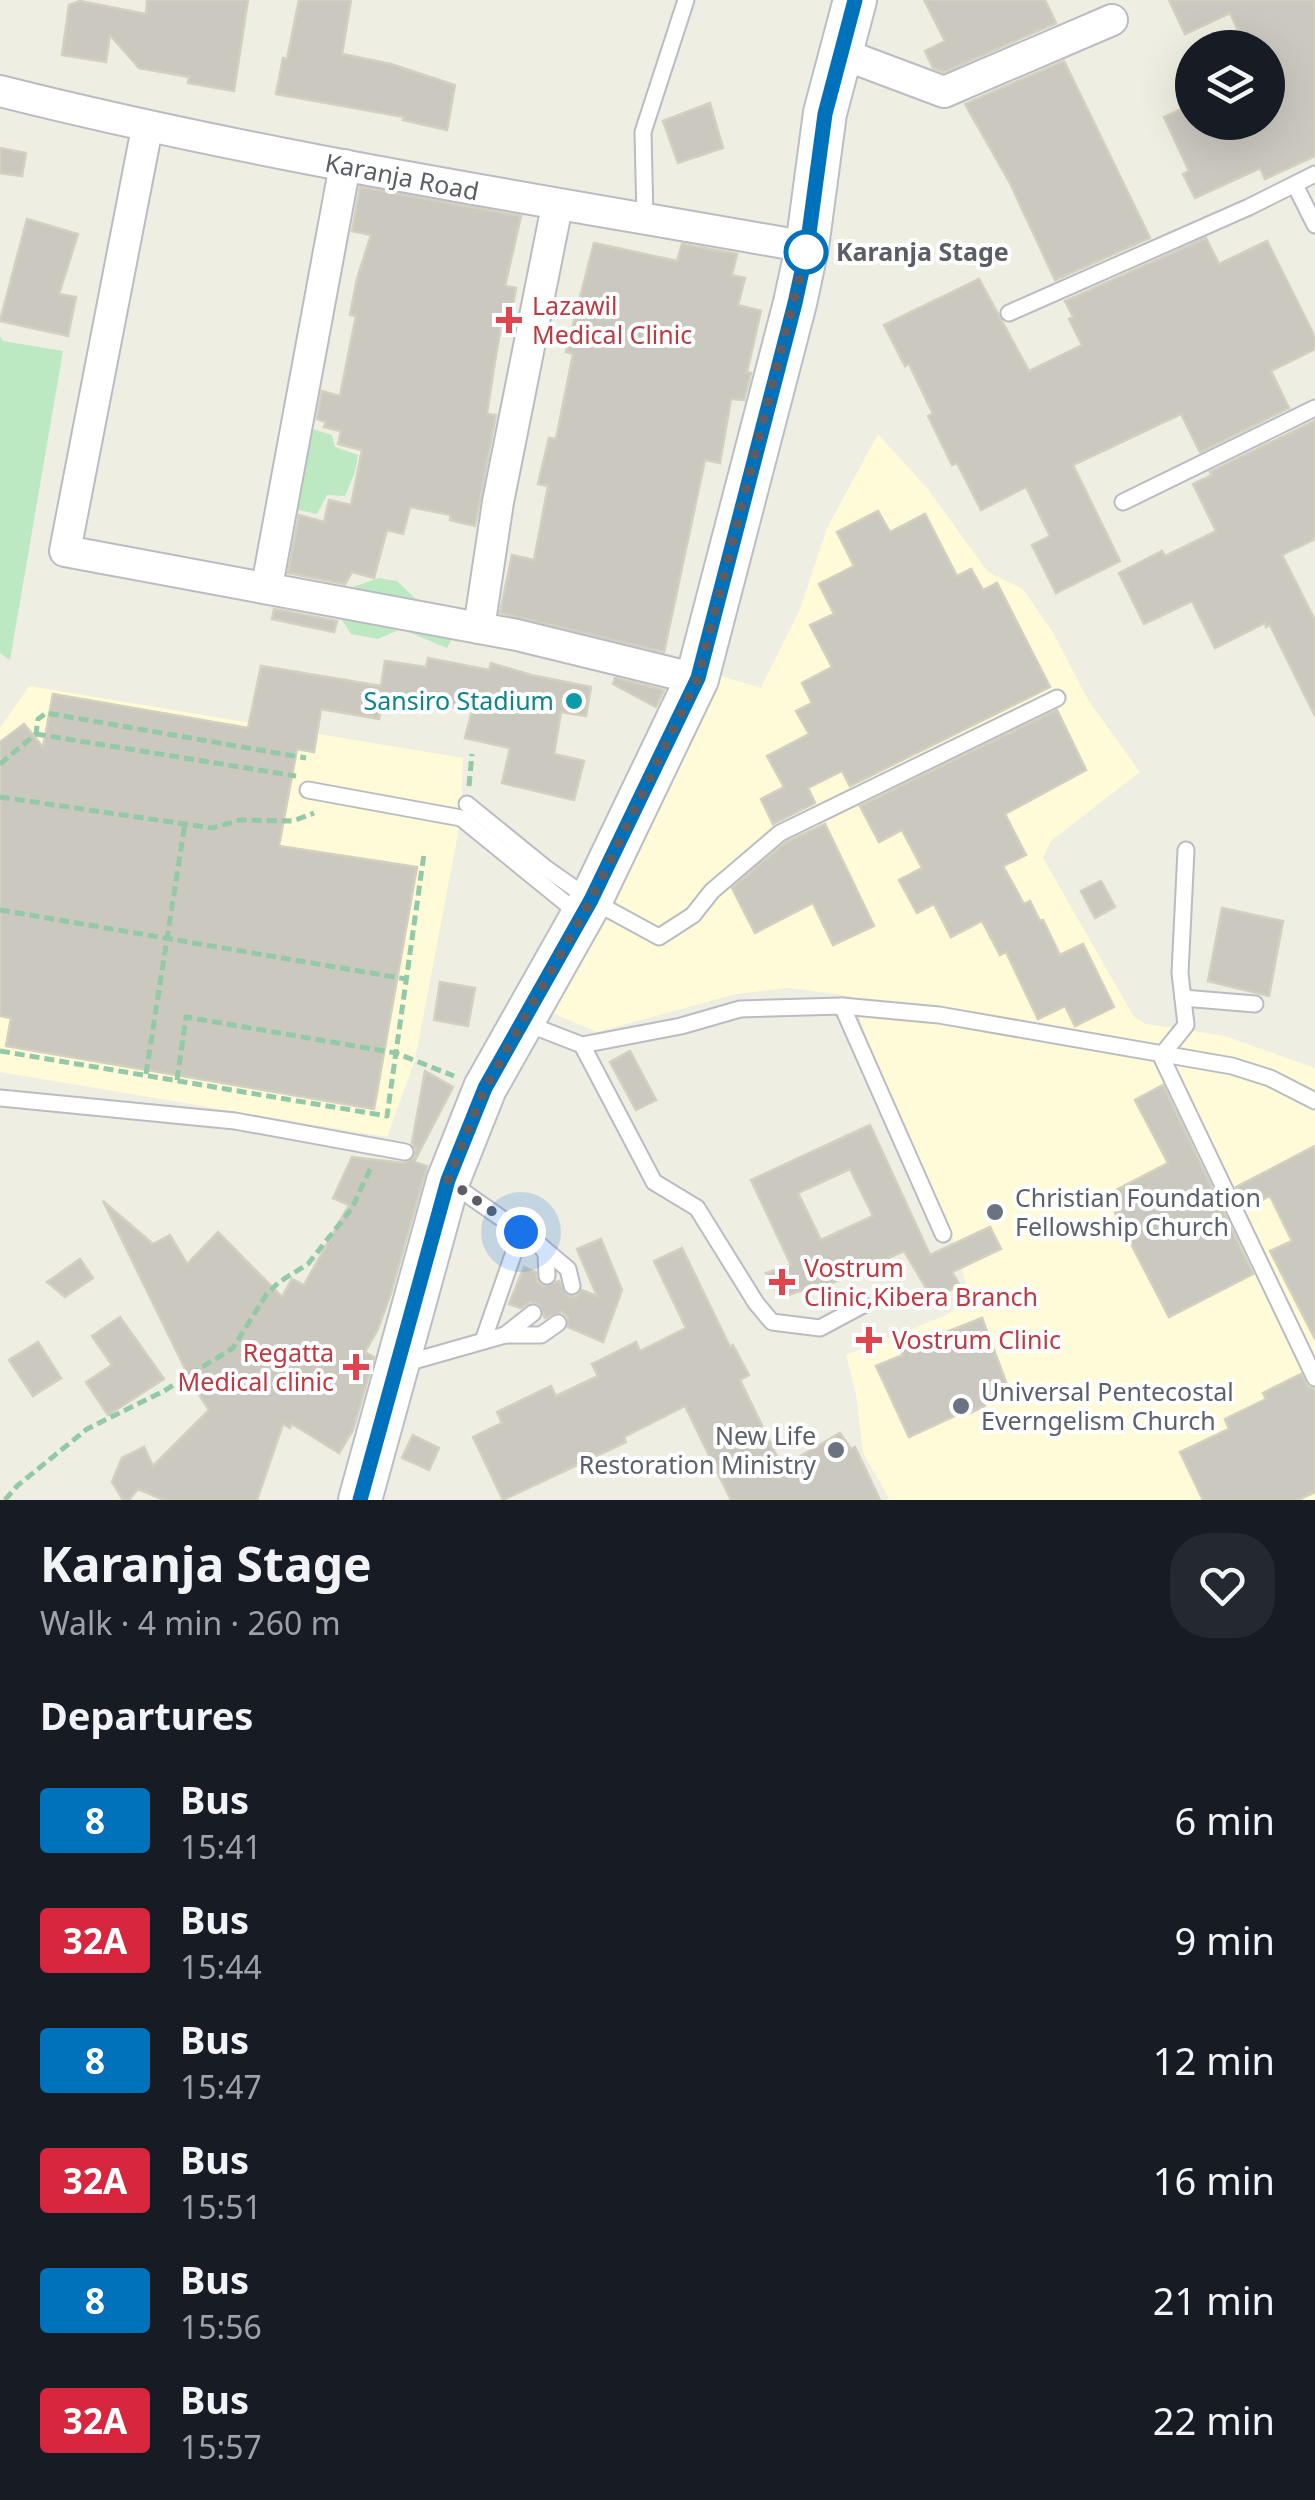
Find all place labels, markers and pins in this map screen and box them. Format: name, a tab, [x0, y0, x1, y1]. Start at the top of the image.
marker: Karanja Stage	[785, 231, 827, 273]
place label: Karanja Stage	[836, 234, 1009, 268]
place label: Lazawil Medical Clinic	[532, 288, 692, 351]
marker: Lazawil Medical Clinic	[496, 307, 522, 333]
place label: Sansiro Stadium	[363, 683, 554, 717]
marker: Sansiro Stadium	[563, 690, 585, 712]
place label: Christian Foundation Fellowship Church	[1015, 1180, 1261, 1243]
marker: Christian Foundation Fellowship Church	[984, 1201, 1006, 1223]
place label: Vostrum Clinic,Kibera Branch	[804, 1250, 1038, 1313]
marker: Vostrum Clinic,Kibera Branch	[769, 1269, 795, 1295]
place label: Vostrum Clinic	[892, 1322, 1061, 1356]
marker: Vostrum Clinic	[856, 1327, 882, 1353]
place label: Regatta Medical clinic	[178, 1335, 334, 1398]
marker: Regatta Medical clinic	[343, 1354, 369, 1380]
place label: Universal Pentecostal Everngelism Church	[981, 1374, 1234, 1437]
marker: Universal Pentecostal Everngelism Church	[950, 1395, 972, 1417]
place label: New Life Restoration Ministry	[579, 1418, 816, 1481]
marker: New Life Restoration Ministry	[825, 1439, 847, 1461]

